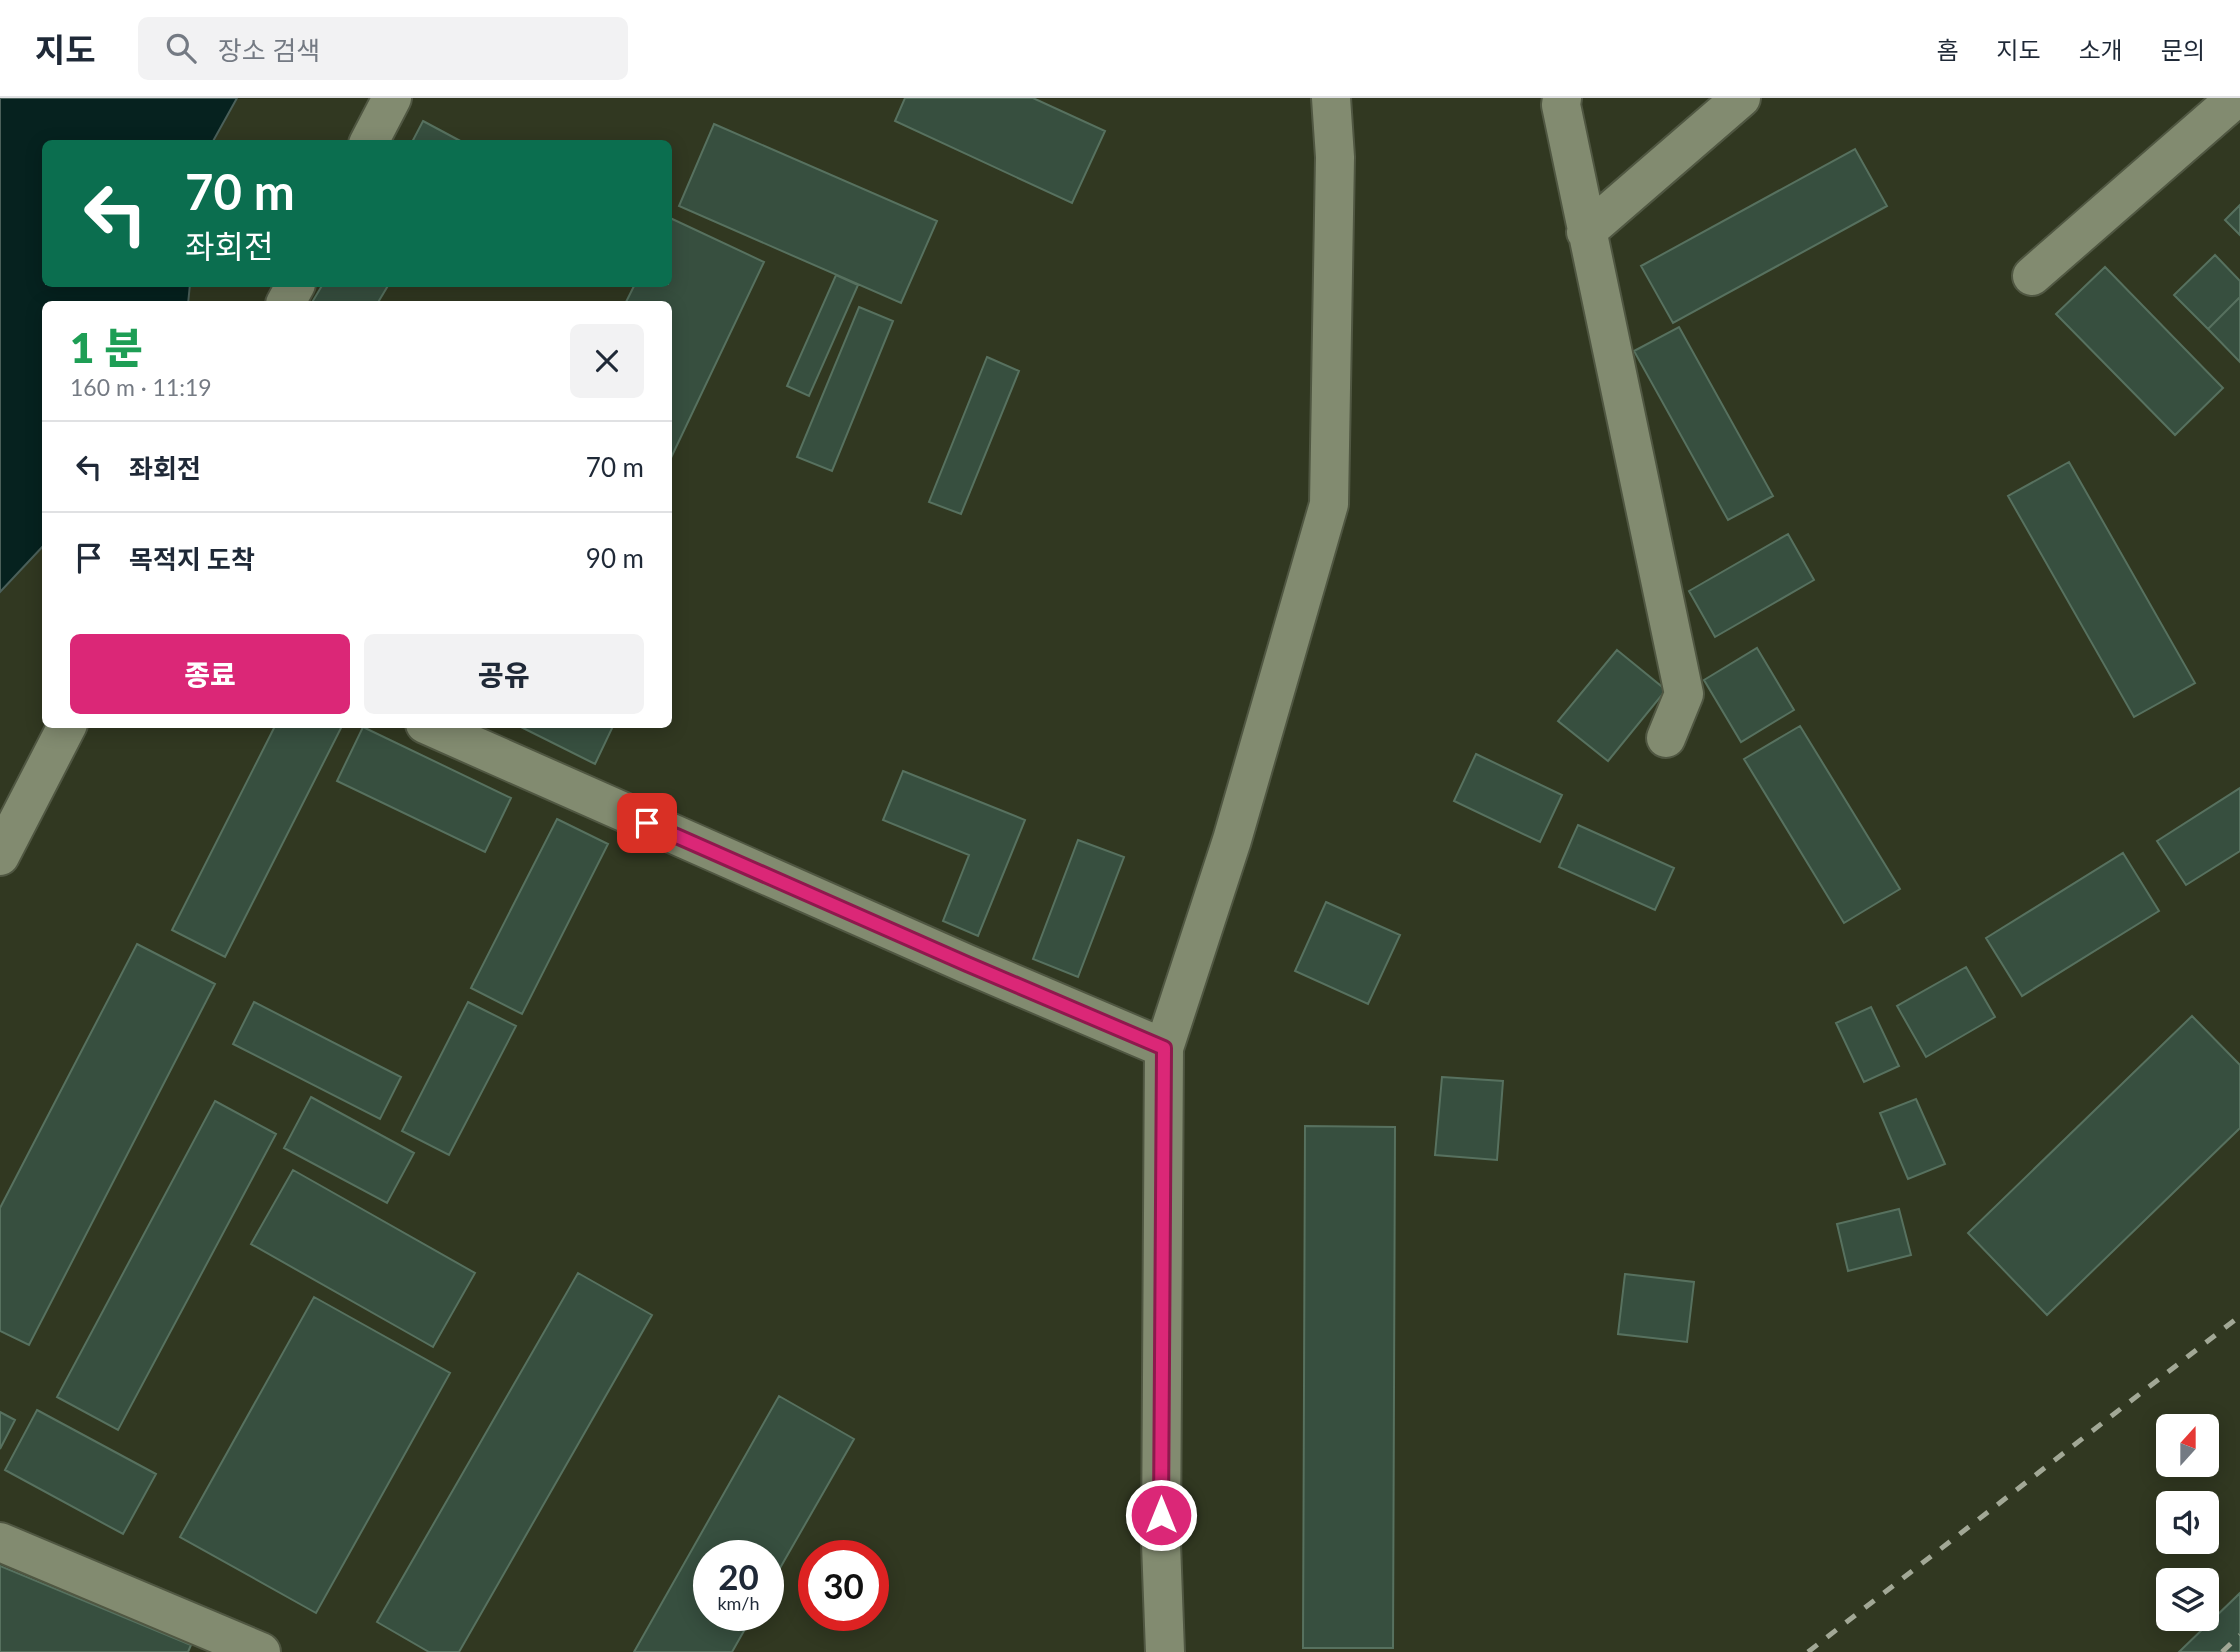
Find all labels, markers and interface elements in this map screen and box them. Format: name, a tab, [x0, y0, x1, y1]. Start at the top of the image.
search box	[138, 17, 628, 80]
text: 지도	[35, 29, 96, 69]
icon: search	[162, 29, 200, 67]
text: 장소 검색	[218, 34, 320, 66]
text: 홈	[1936, 35, 1958, 64]
text: 지도	[1996, 35, 2041, 64]
text: 소개	[2079, 35, 2123, 64]
text: 문의	[2161, 35, 2205, 64]
text: 70 m	[185, 162, 295, 220]
icon: left	[70, 168, 161, 259]
text: 좌회전	[185, 226, 273, 265]
text: 1 분	[70, 322, 143, 372]
button: close	[570, 324, 644, 398]
text: 160 m · 11:19	[70, 373, 212, 401]
icon: left	[70, 448, 108, 486]
text: 70 m	[586, 451, 644, 483]
text: 좌회전	[129, 452, 201, 484]
icon: arrive	[70, 539, 108, 577]
text: 90 m	[586, 542, 644, 574]
text: 목적지 도착	[129, 543, 255, 575]
button: 종료	[70, 634, 350, 714]
button: 공유	[364, 634, 644, 714]
pin	[617, 793, 677, 853]
icon: arrive	[628, 804, 666, 842]
north arrow	[2156, 1414, 2219, 1477]
map controls	[2156, 1414, 2219, 1631]
position arrow	[1124, 1478, 1198, 1552]
button: sound	[2156, 1491, 2219, 1554]
speed limit sign: 30	[798, 1540, 889, 1631]
text: 20	[718, 1555, 759, 1597]
button: layers	[2156, 1568, 2219, 1631]
text: km/h	[717, 1592, 760, 1614]

